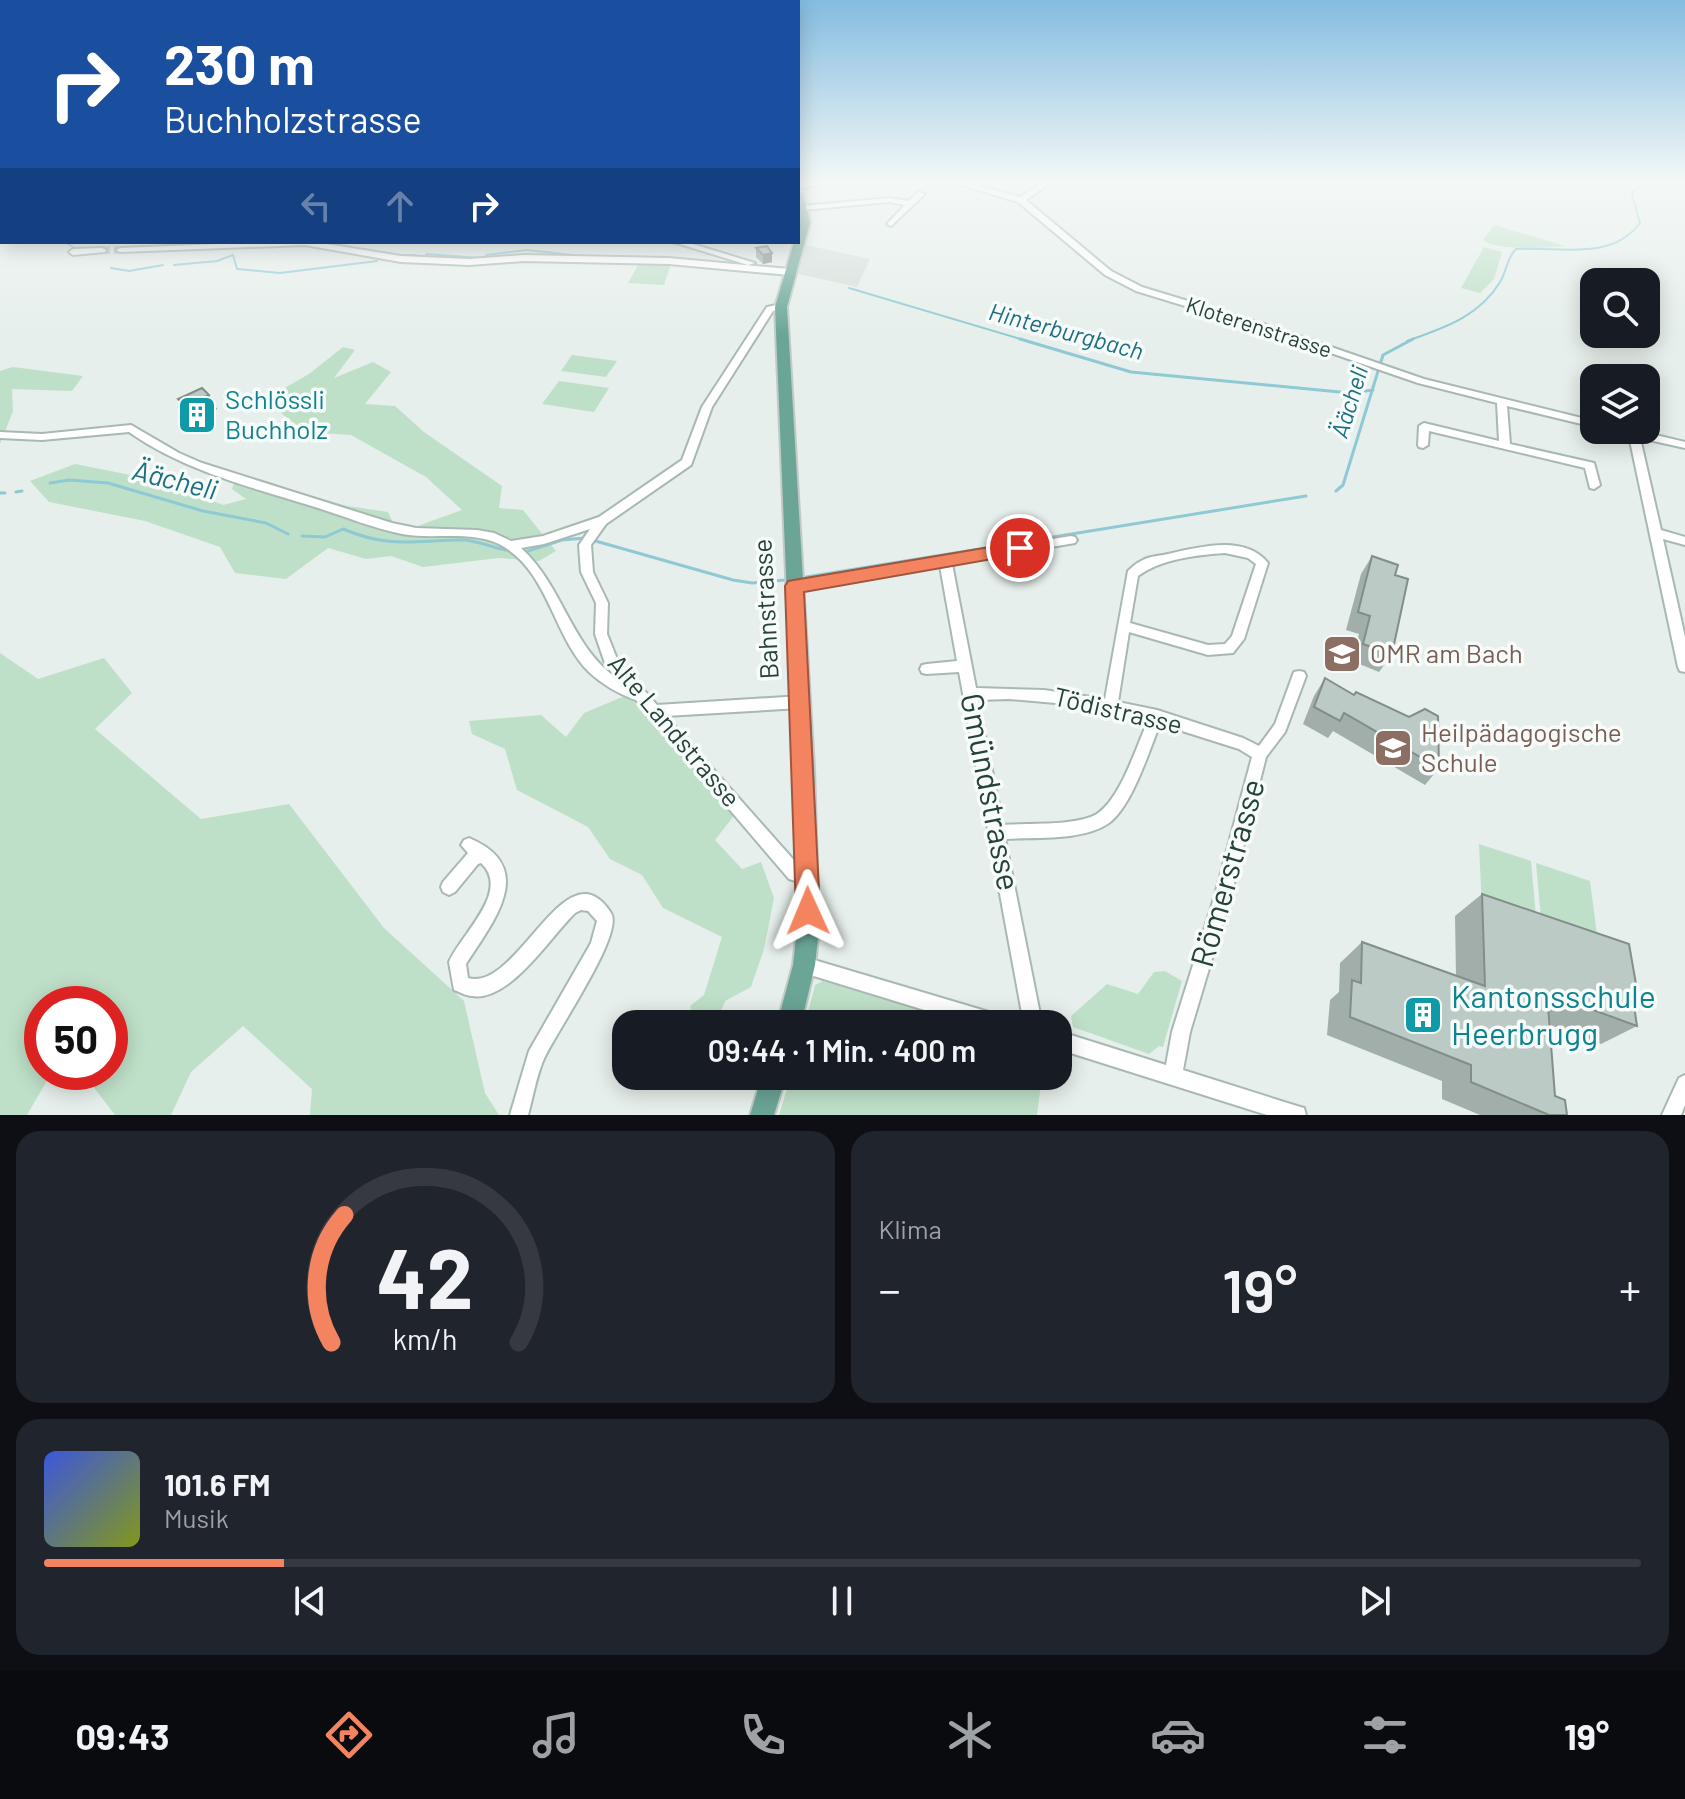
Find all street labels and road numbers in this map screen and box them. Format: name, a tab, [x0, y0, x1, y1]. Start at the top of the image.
street label: Kloterenstrasse	[1183, 290, 1335, 362]
street label: Bahnstrasse	[745, 538, 784, 680]
street label: Alte Landstrasse	[602, 648, 748, 812]
street label: Tödistrasse	[1051, 680, 1186, 739]
street label: Gmündstrasse	[954, 690, 1030, 893]
street label: Römerstrasse	[1181, 774, 1271, 971]

